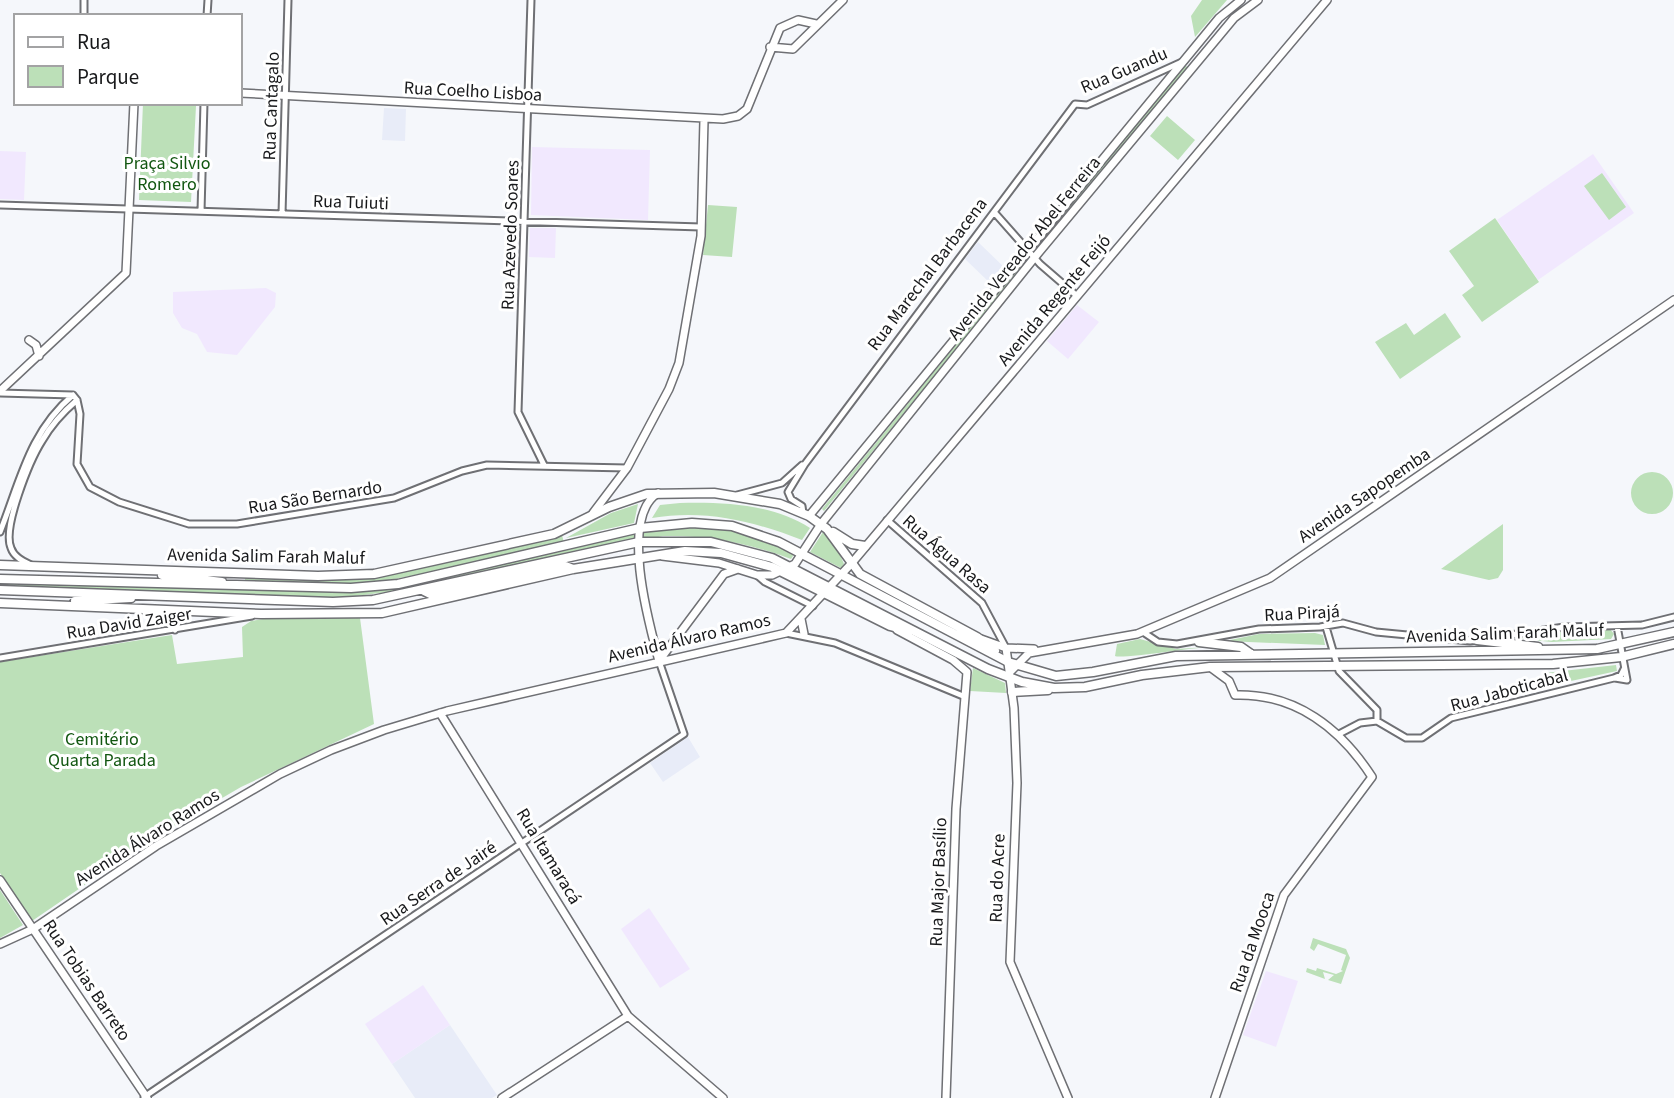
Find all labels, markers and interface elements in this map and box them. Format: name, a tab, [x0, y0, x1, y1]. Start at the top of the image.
legend	[14, 14, 242, 105]
text: Rua	[77, 27, 111, 57]
street label: Rua Guandu	[1077, 41, 1172, 100]
street label: Rua Cantagalo	[257, 51, 286, 161]
text: Parque	[77, 62, 139, 92]
street label: Rua Coelho Lisboa	[403, 75, 543, 108]
park label: Praça Silvio Romero	[124, 151, 211, 197]
street label: Avenida Vereador Abel Ferreira	[942, 151, 1107, 346]
street label: Rua Azevedo Soares	[495, 159, 526, 311]
street label: Rua Tuiuti	[313, 189, 389, 216]
street label: Rua Marechal Barbacena	[862, 193, 993, 356]
street label: Avenida Regente Feijó	[992, 229, 1117, 371]
street label: Avenida Sapopemba	[1293, 442, 1435, 549]
street label: Rua São Bernardo	[246, 475, 384, 520]
street label: Rua Água Rasa	[897, 509, 996, 600]
street label: Avenida Salim Farah Maluf	[167, 542, 366, 571]
street label: Rua Pirajá	[1264, 599, 1340, 628]
street label: Rua David Zaiger	[65, 601, 194, 646]
street label: Avenida Álvaro Ramos	[605, 608, 773, 669]
street label: Avenida Salim Farah Maluf	[1406, 618, 1605, 649]
street label: Rua Jaboticabal	[1448, 663, 1571, 718]
park label: Cemitério Quarta Parada	[48, 727, 156, 773]
street label: Avenida Álvaro Ramos	[70, 783, 224, 892]
street label: Rua Itamaracá	[510, 803, 587, 909]
street label: Rua Major Basílio	[924, 817, 953, 947]
street label: Rua do Acre	[983, 833, 1012, 923]
street label: Rua Serra de Jairé	[375, 835, 502, 932]
street label: Rua da Mooca	[1224, 888, 1281, 996]
street label: Rua Tobias Barreto	[37, 914, 137, 1046]

